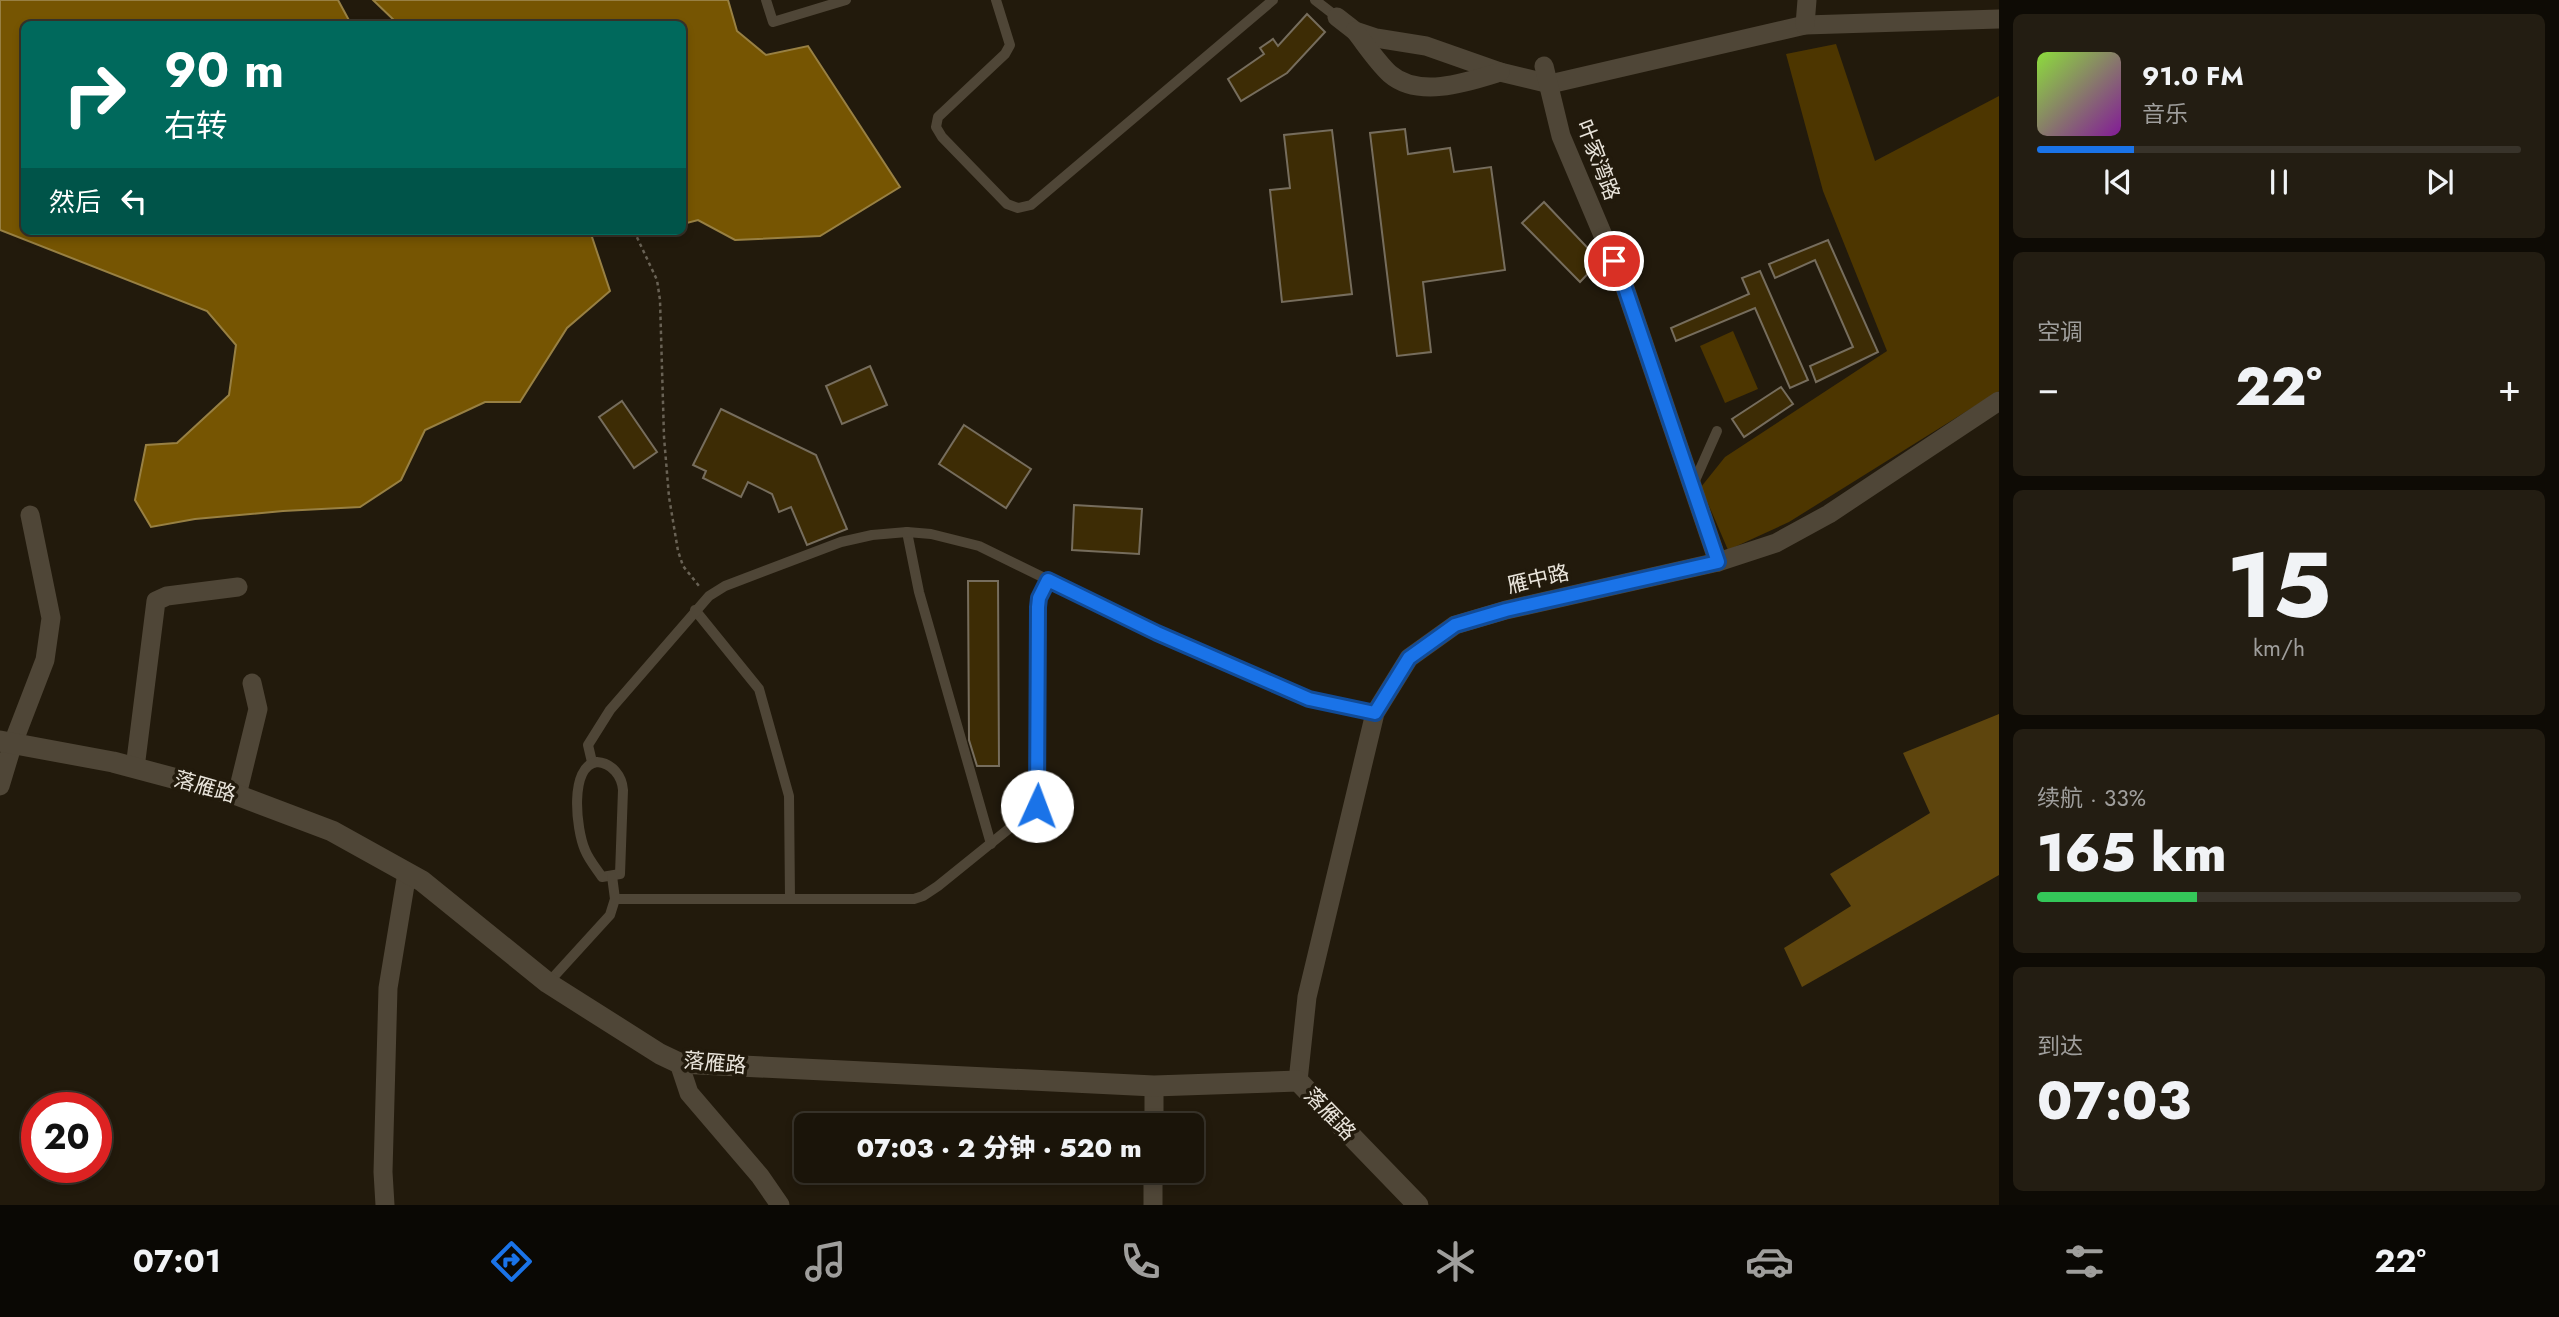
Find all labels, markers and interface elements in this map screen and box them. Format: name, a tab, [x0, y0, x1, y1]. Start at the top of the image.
text: 90 m	[164, 35, 284, 105]
icon: right	[49, 49, 140, 140]
text: 91.0 FM	[2142, 57, 2244, 95]
text: 音乐	[2142, 97, 2188, 131]
text: 右转	[164, 103, 228, 149]
street label: 叶家湾路	[1569, 115, 1627, 205]
icon: previous	[2099, 163, 2137, 201]
icon: pause	[2260, 163, 2298, 201]
icon: next	[2421, 163, 2459, 201]
icon: left	[115, 182, 153, 220]
text: 然后	[49, 183, 101, 221]
pin	[1584, 231, 1644, 291]
icon: arrive	[1595, 242, 1633, 280]
text: 空调	[2037, 315, 2083, 349]
text: 22°	[2235, 349, 2322, 425]
text: −	[2037, 360, 2059, 415]
text: +	[2498, 360, 2521, 415]
text: 15	[2226, 520, 2332, 651]
street label: 雁中路	[1504, 557, 1572, 601]
text: km/h	[2253, 631, 2305, 665]
street label: 落雁路	[171, 764, 239, 810]
position arrow	[1000, 769, 1074, 843]
text: 续航 · 33%	[2037, 781, 2146, 815]
text: 165 km	[2037, 815, 2226, 891]
text: 到达	[2037, 1029, 2083, 1063]
street label: 落雁路	[682, 1045, 748, 1081]
text: 07:03	[2037, 1063, 2191, 1139]
street label: 落雁路	[1297, 1081, 1363, 1147]
speed limit sign: 20	[21, 1092, 112, 1183]
text: 07:03 · 2 分钟 · 520 m	[856, 1129, 1142, 1167]
icon: directions	[487, 1237, 536, 1286]
icon: music	[801, 1237, 850, 1286]
icon: phone	[1116, 1237, 1165, 1286]
icon: climate	[1431, 1237, 1480, 1286]
icon: car	[1745, 1237, 1794, 1286]
icon: filters	[2060, 1237, 2109, 1286]
text: 07:01	[133, 1238, 221, 1284]
text: 22°	[2375, 1238, 2426, 1284]

